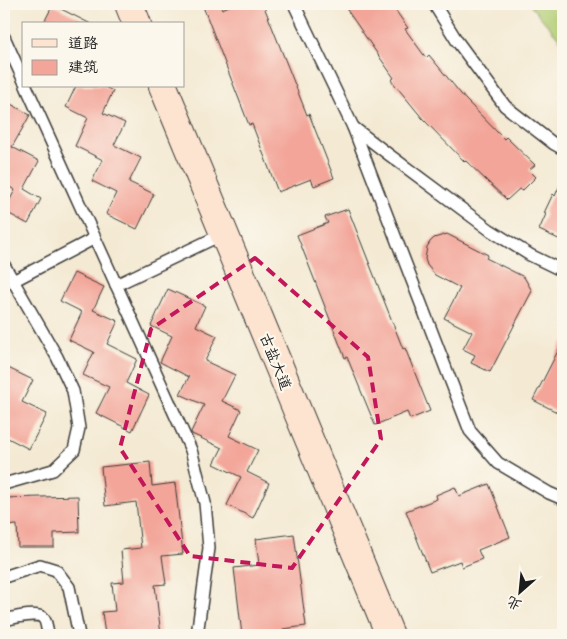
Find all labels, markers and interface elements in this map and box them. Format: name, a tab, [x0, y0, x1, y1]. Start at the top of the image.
legend	[22, 22, 185, 88]
text: 道路	[68, 30, 98, 53]
text: 建筑	[68, 54, 98, 77]
street label: 古盐大道	[255, 329, 299, 393]
north arrow	[494, 566, 544, 616]
text: 北	[503, 591, 525, 617]

